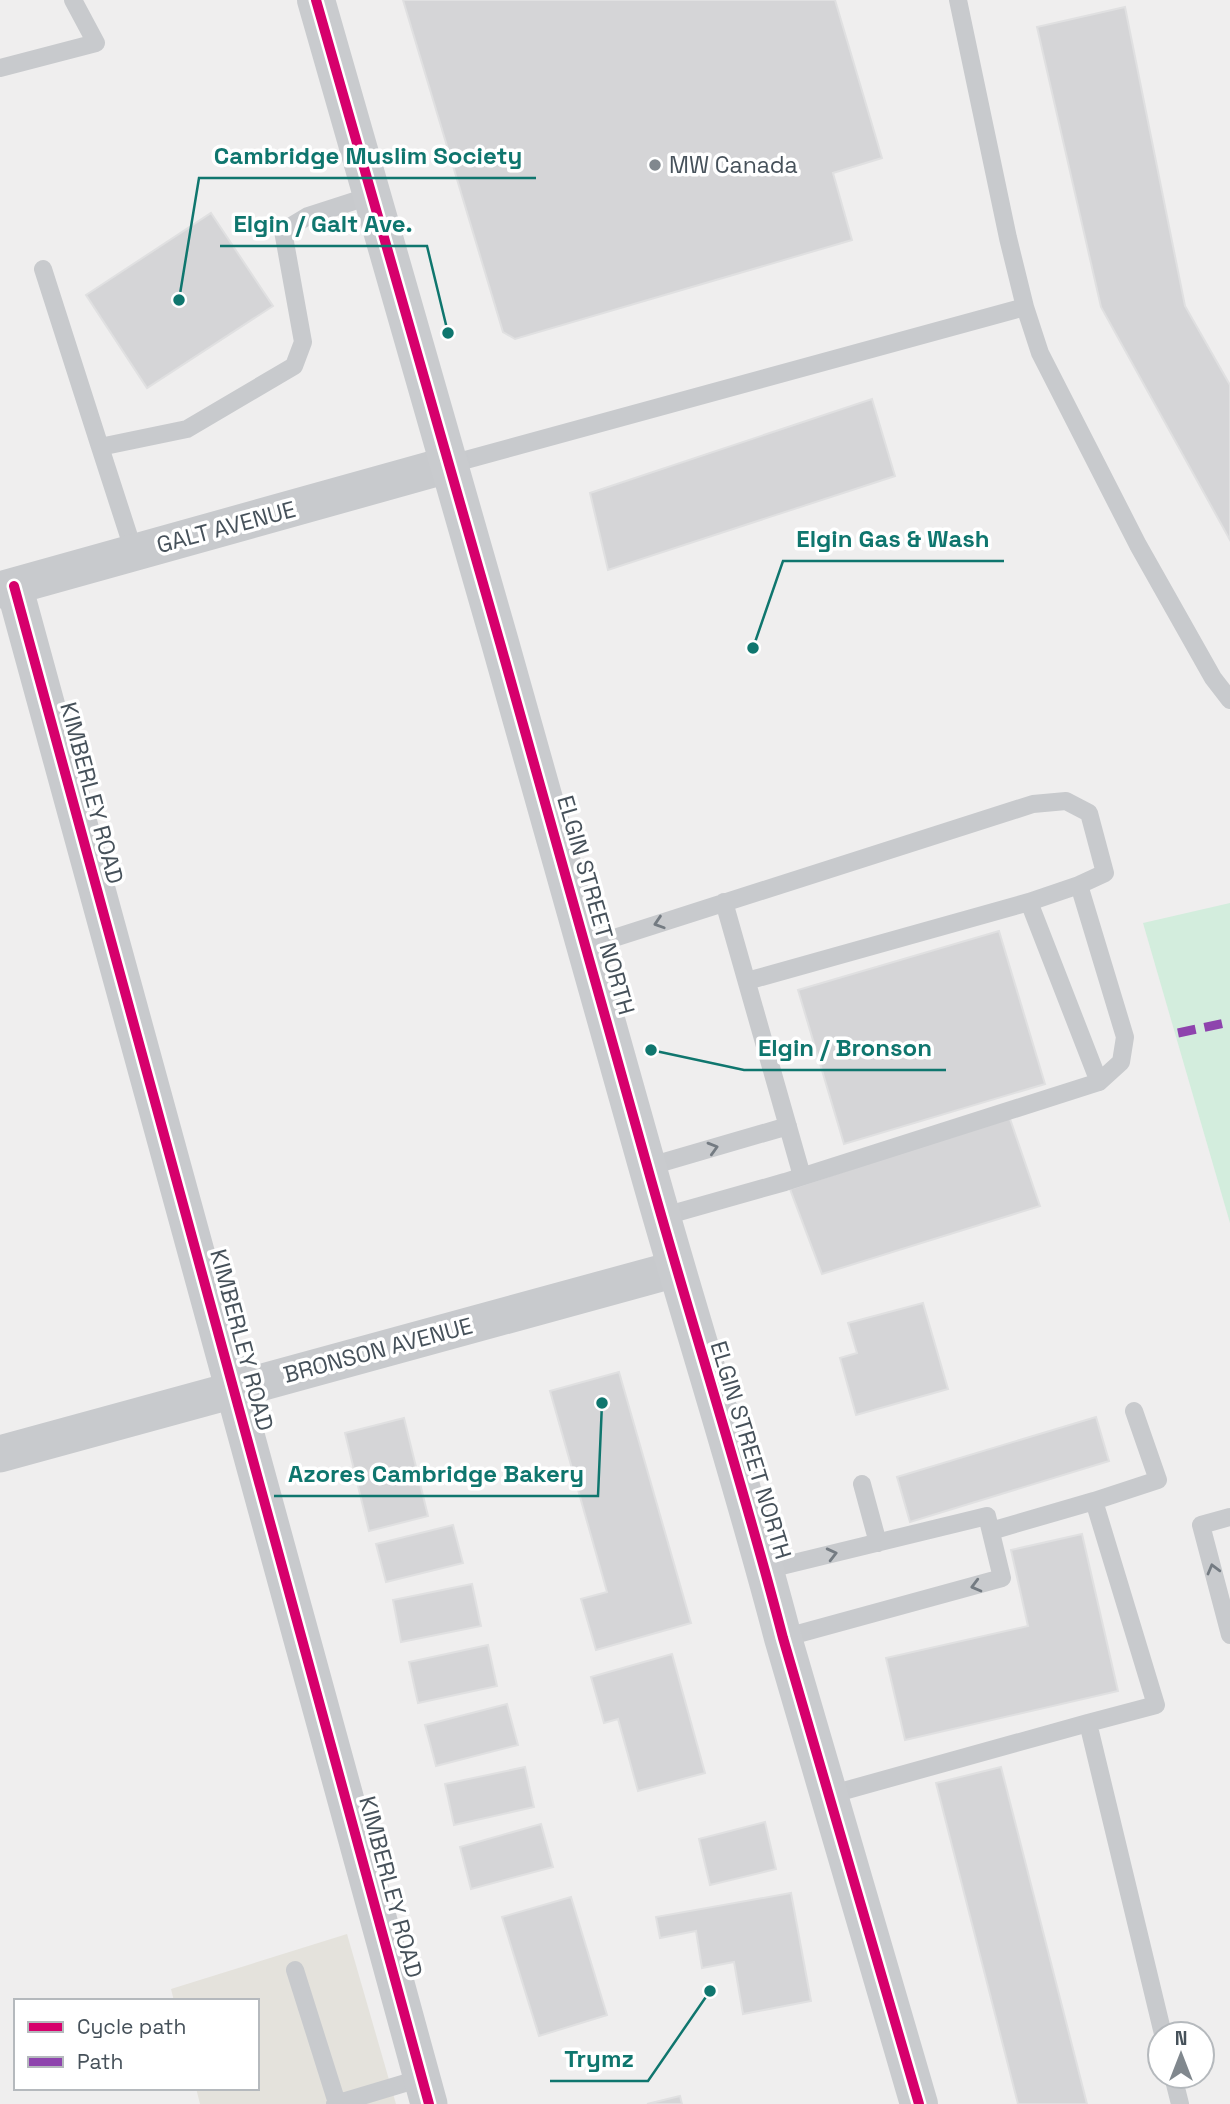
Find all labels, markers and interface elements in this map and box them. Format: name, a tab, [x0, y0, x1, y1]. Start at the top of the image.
callout: Cambridge Muslim Society	[199, 133, 536, 178]
text: Cambridge Muslim Society	[214, 140, 522, 171]
place label: MW Canada	[669, 150, 798, 180]
marker: MW Canada	[647, 157, 663, 173]
callout: Elgin / Galt Ave.	[220, 201, 427, 246]
text: Elgin / Galt Ave.	[233, 208, 413, 239]
street label: GALT AVENUE	[153, 494, 299, 560]
callout: Elgin Gas & Wash	[783, 516, 1004, 561]
text: Elgin Gas & Wash	[796, 523, 990, 554]
street label: KIMBERLEY ROAD	[53, 699, 131, 887]
street label: ELGIN STREET NORTH	[550, 792, 642, 1018]
one-way arrow	[653, 915, 665, 930]
callout: Elgin / Bronson	[744, 1025, 946, 1070]
text: Elgin / Bronson	[758, 1032, 932, 1063]
one-way arrow	[706, 1141, 718, 1156]
street label: KIMBERLEY ROAD	[203, 1246, 281, 1434]
street label: BRONSON AVENUE	[280, 1310, 476, 1390]
street label: ELGIN STREET NORTH	[704, 1337, 798, 1563]
callout: Azores Cambridge Bakery	[274, 1451, 598, 1496]
text: Azores Cambridge Bakery	[288, 1458, 584, 1489]
one-way arrow	[826, 1548, 838, 1562]
one-way arrow	[1206, 1563, 1221, 1575]
one-way arrow	[970, 1577, 982, 1592]
street label: KIMBERLEY ROAD	[352, 1793, 430, 1981]
legend	[14, 1999, 259, 2090]
text: Cycle path	[77, 2013, 186, 2040]
north arrow	[1146, 2020, 1216, 2090]
text: N	[1175, 2026, 1187, 2051]
callout: Trymz	[550, 2036, 648, 2081]
text: Trymz	[564, 2043, 634, 2074]
text: Path	[77, 2048, 123, 2075]

